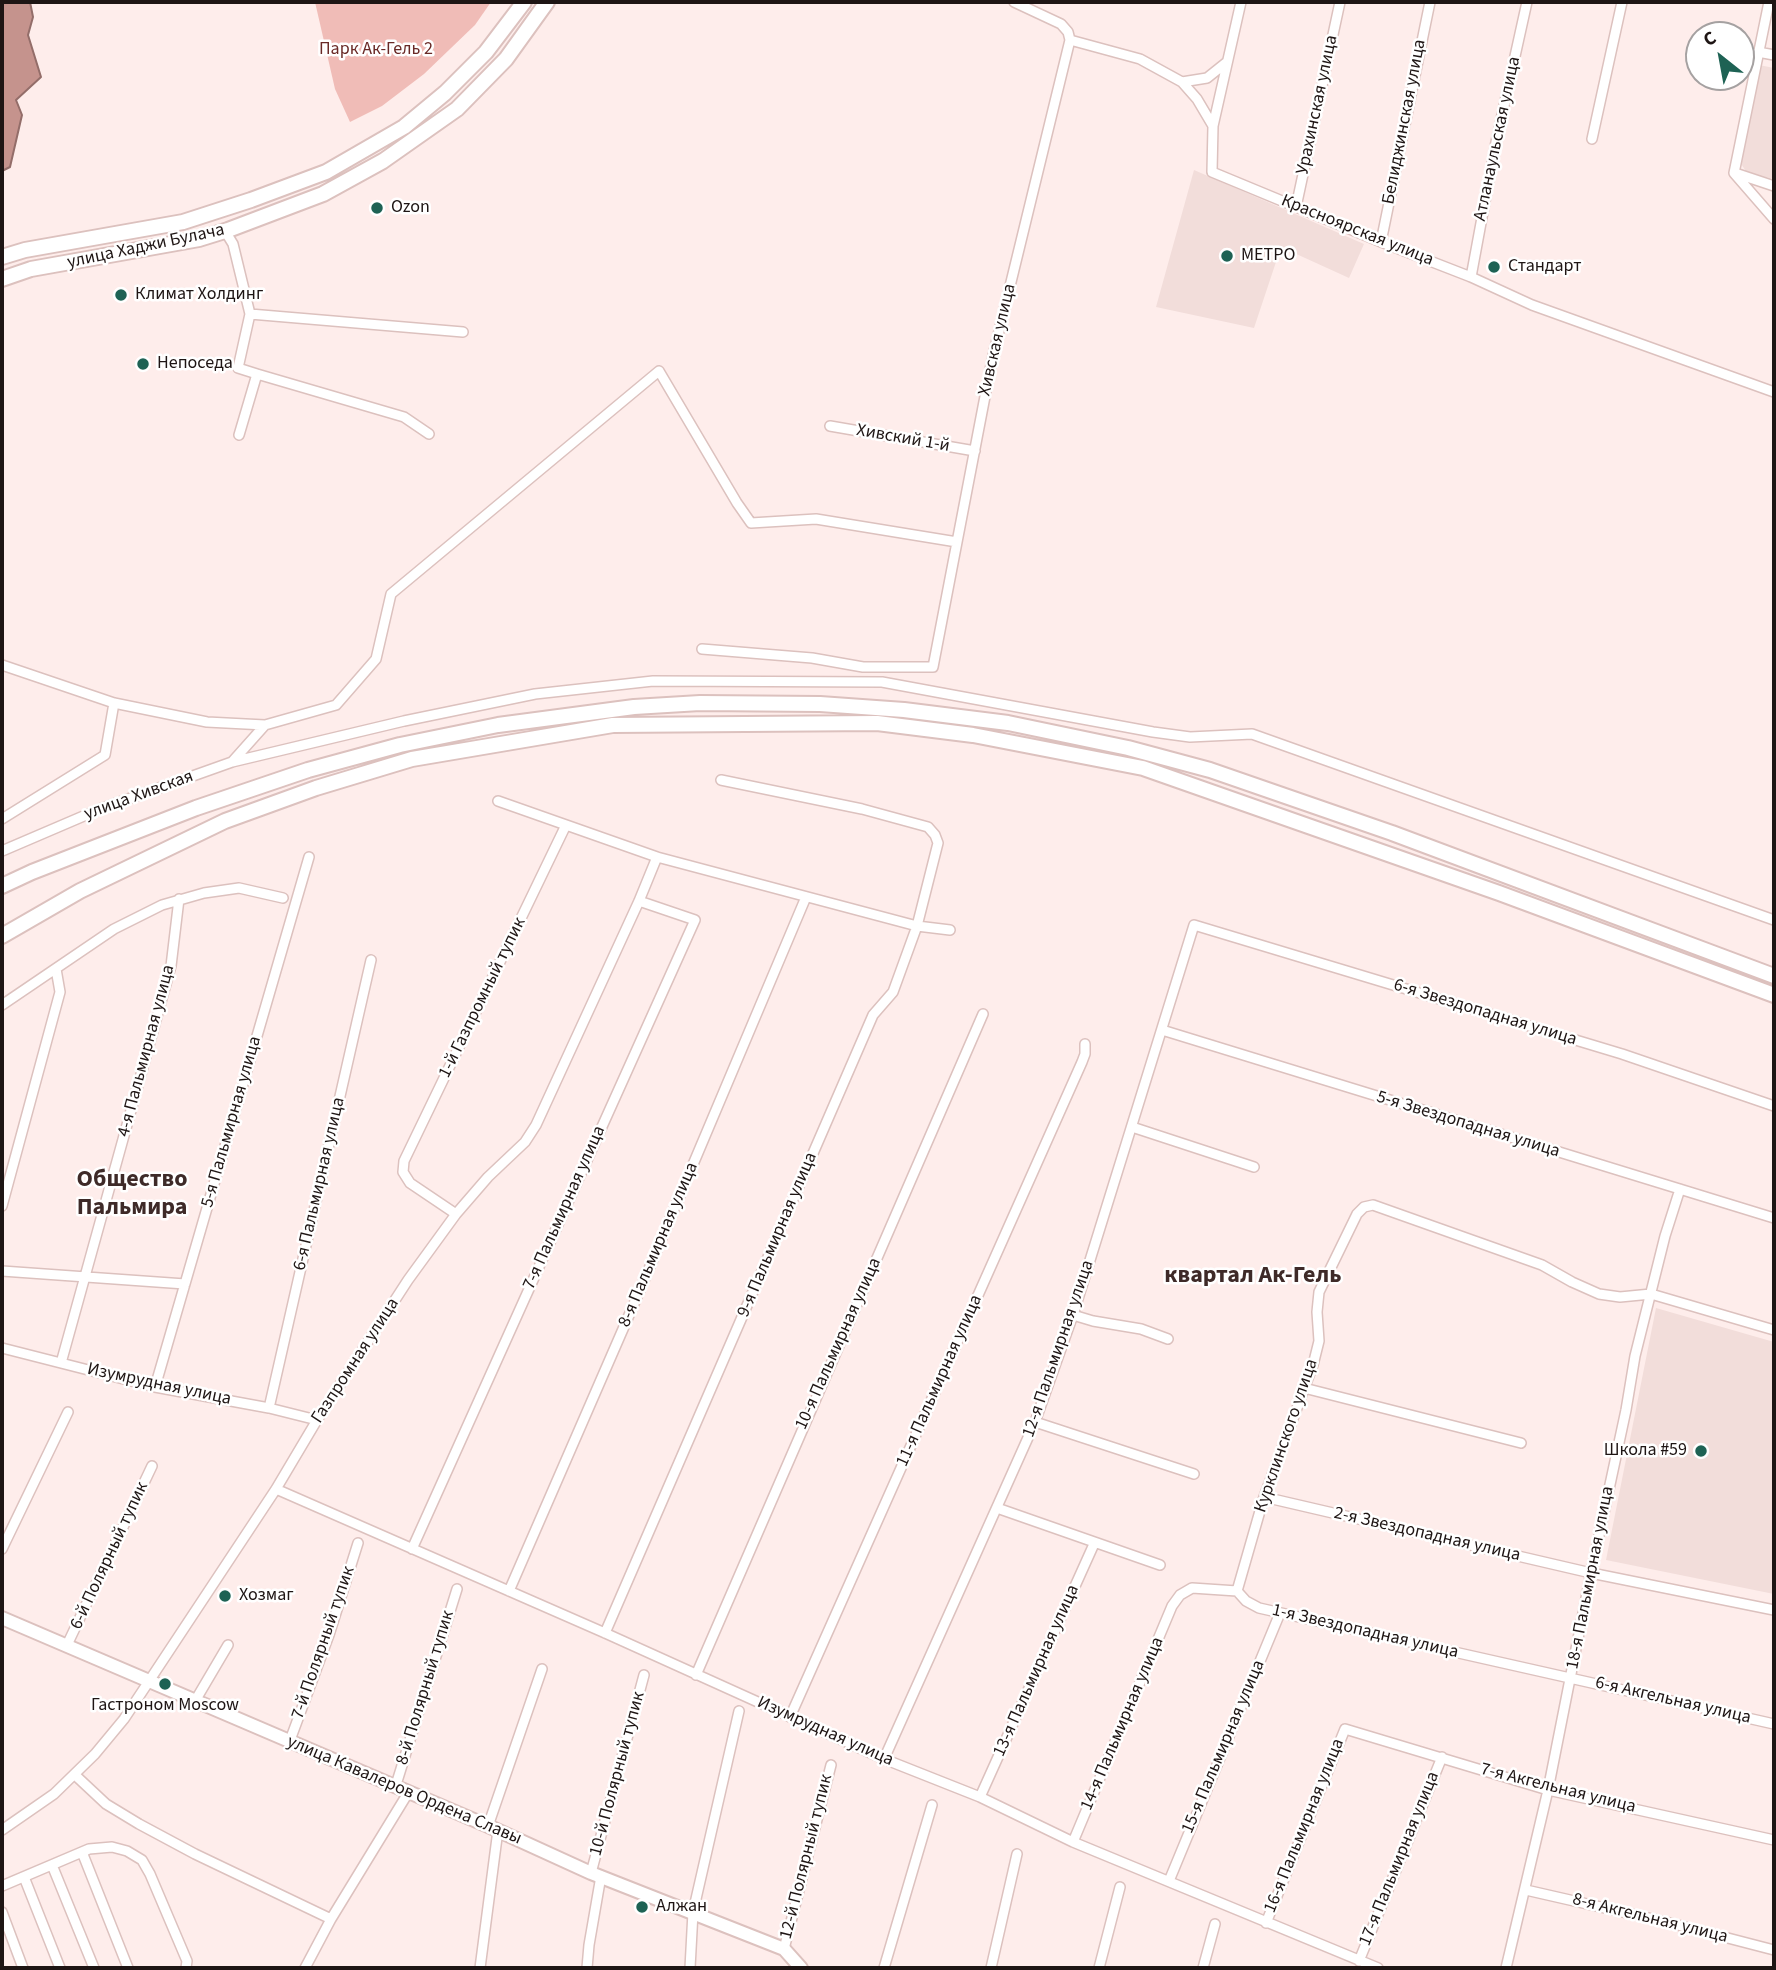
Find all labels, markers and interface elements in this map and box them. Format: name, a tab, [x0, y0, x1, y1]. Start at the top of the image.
north arrow	[1685, 21, 1755, 91]
text: С	[1698, 25, 1722, 54]
street label: Урахинская улица	[1293, 33, 1343, 177]
street label: Белиджинская улица	[1378, 38, 1432, 206]
park label: Парк Ак-Гель 2	[319, 39, 433, 61]
street label: Атланаульская улица	[1470, 55, 1526, 223]
street label: Красноярская улица	[1278, 191, 1436, 271]
place label: Ozon	[391, 197, 430, 219]
marker: Ozon	[369, 200, 385, 216]
street label: улица Хаджи Булача	[65, 220, 227, 274]
place label: МЕТРО	[1241, 245, 1295, 267]
marker: МЕТРО	[1219, 248, 1235, 264]
place label: Стандарт	[1508, 256, 1582, 278]
marker: Стандарт	[1486, 259, 1502, 275]
street label: Хивская улица	[975, 282, 1021, 398]
place label: Климат Холдинг	[135, 284, 263, 306]
marker: Климат Холдинг	[113, 287, 129, 303]
place label: Непоседа	[157, 353, 233, 375]
marker: Непоседа	[135, 356, 151, 372]
street label: Хивский 1-й	[855, 420, 951, 458]
street label: улица Хивская	[81, 766, 197, 826]
street label: 1-й Газпромный тупик	[435, 914, 531, 1082]
street label: 4-я Пальмирная улица	[114, 963, 180, 1139]
street label: 6-я Звездопадная улица	[1391, 975, 1579, 1051]
street label: 5-я Пальмирная улица	[197, 1034, 267, 1210]
street label: 5-я Звездопадная улица	[1374, 1087, 1562, 1163]
street label: 6-я Пальмирная улица	[290, 1095, 350, 1273]
street label: 7-я Пальмирная улица	[519, 1123, 611, 1293]
street label: 9-я Пальмирная улица	[733, 1149, 823, 1321]
street label: 8-я Пальмирная улица	[614, 1159, 704, 1331]
district label: Общество Пальмира	[77, 1167, 187, 1223]
street label: 10-я Пальмирная улица	[791, 1255, 887, 1433]
street label: 12-я Пальмирная улица	[1019, 1258, 1099, 1440]
district label: квартал Ак-Гель	[1164, 1263, 1342, 1291]
street label: 11-я Пальмирная улица	[892, 1292, 988, 1470]
street label: Газпромная улица	[307, 1294, 405, 1428]
street label: Курклинского улица	[1251, 1356, 1323, 1516]
street label: Изумрудная улица	[85, 1359, 233, 1411]
place label: Школа #59	[1604, 1440, 1687, 1462]
marker: Школа #59	[1693, 1443, 1709, 1459]
street label: 6-й Полярный тупик	[66, 1479, 154, 1633]
street label: 18-я Пальмирная улица	[1563, 1485, 1619, 1671]
street label: 2-я Звездопадная улица	[1332, 1503, 1522, 1567]
street label: 7-й Полярный тупик	[288, 1564, 360, 1722]
street label: 13-я Пальмирная улица	[989, 1582, 1085, 1760]
place label: Хозмаг	[239, 1585, 294, 1607]
marker: Хозмаг	[217, 1588, 233, 1604]
street label: 1-я Звездопадная улица	[1270, 1600, 1460, 1664]
street label: 8-й Полярный тупик	[392, 1608, 460, 1768]
street label: 14-я Пальмирная улица	[1077, 1634, 1169, 1814]
street label: 15-я Пальмирная улица	[1178, 1657, 1270, 1837]
street label: 6-я Акгельная улица	[1593, 1673, 1753, 1729]
marker: Гастроном Moscow	[157, 1676, 173, 1692]
street label: 10-й Полярный тупик	[586, 1689, 650, 1859]
street label: Изумрудная улица	[754, 1692, 896, 1772]
place label: Гастроном Moscow	[91, 1695, 239, 1717]
street label: улица Кавалеров Ордена Славы	[283, 1732, 525, 1850]
street label: 16-я Пальмирная улица	[1260, 1736, 1350, 1916]
street label: 7-я Акгельная улица	[1478, 1759, 1638, 1819]
street label: 17-я Пальмирная улица	[1355, 1769, 1445, 1949]
street label: 12-й Полярный тупик	[776, 1772, 838, 1942]
street label: 8-я Акгельная улица	[1570, 1889, 1730, 1949]
place label: Алжан	[656, 1896, 707, 1918]
marker: Алжан	[634, 1899, 650, 1915]

